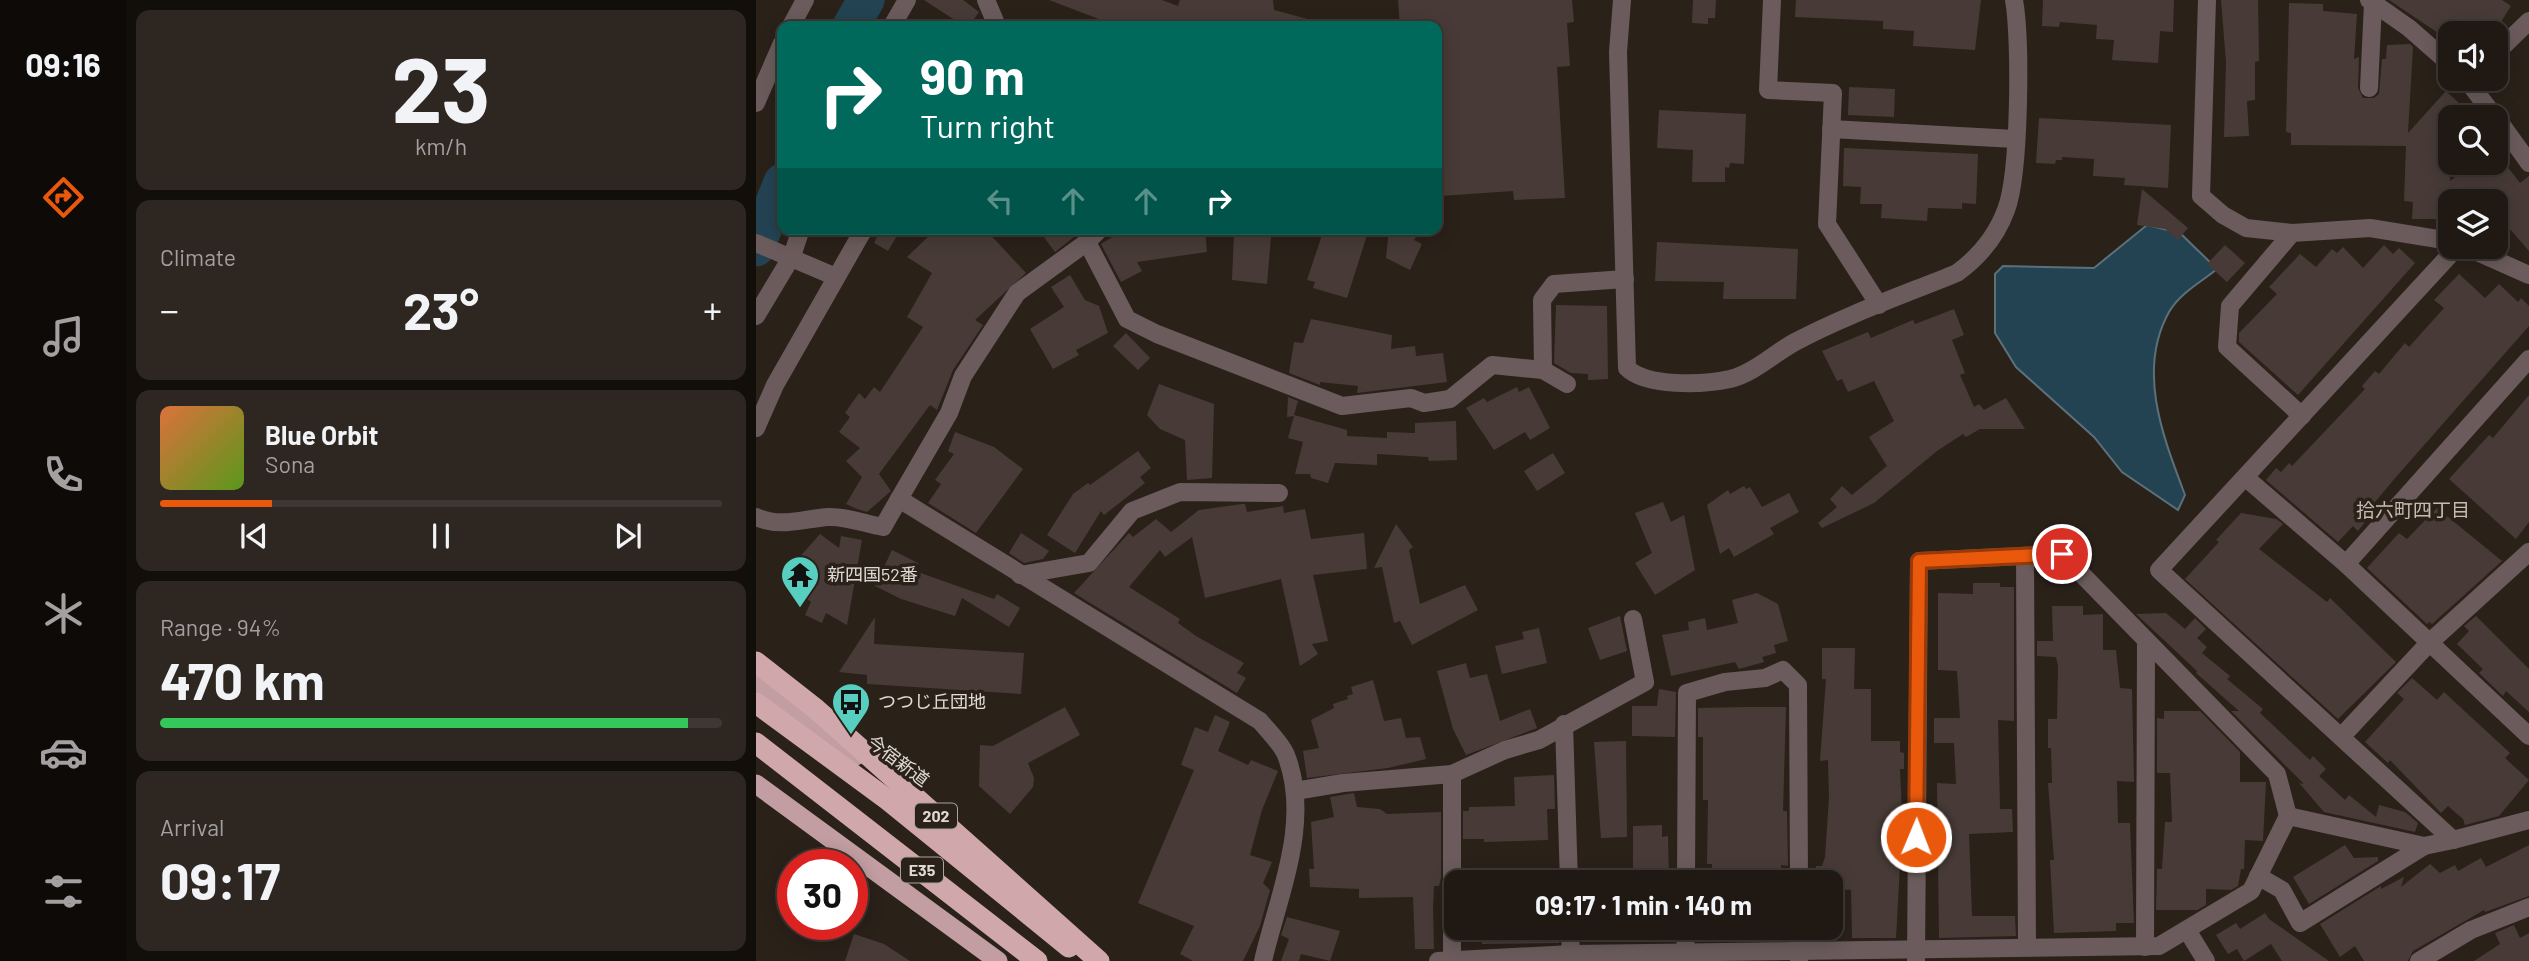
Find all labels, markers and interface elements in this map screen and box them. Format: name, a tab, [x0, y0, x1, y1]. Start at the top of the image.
map controls	[2438, 21, 2508, 259]
button: sound	[2438, 21, 2508, 91]
text: 23	[392, 32, 490, 141]
text: 09:16	[25, 45, 101, 83]
text: 90 m	[920, 46, 1025, 105]
icon: right	[805, 49, 896, 140]
button: search	[2438, 105, 2508, 175]
text: Turn right	[920, 106, 1055, 144]
text: km/h	[415, 132, 467, 160]
icon: directions	[39, 173, 88, 222]
icon: left	[981, 182, 1019, 220]
icon: ahead	[1054, 182, 1092, 220]
icon: ahead	[1127, 182, 1165, 220]
icon: right	[1200, 182, 1238, 220]
button: layers	[2438, 189, 2508, 259]
text: Climate	[160, 243, 236, 271]
text: 23°	[403, 278, 479, 340]
text: −	[160, 286, 179, 332]
text: +	[703, 286, 722, 332]
icon: music	[39, 312, 88, 361]
text: Blue Orbit	[265, 419, 378, 450]
icon: phone	[39, 450, 88, 499]
text: Sona	[265, 450, 315, 478]
district label: 拾六町四丁目	[2356, 498, 2470, 521]
icon: previous	[235, 517, 273, 555]
icon: pause	[422, 517, 460, 555]
icon: next	[609, 517, 647, 555]
pin	[2032, 524, 2092, 584]
icon: arrive	[2043, 535, 2081, 573]
temple icon: 新四国52番	[779, 554, 821, 609]
place label: 新四国52番	[827, 563, 918, 585]
icon: climate	[39, 589, 88, 638]
text: Range · 94%	[160, 613, 281, 641]
text: 470 km	[160, 648, 325, 710]
bus stop icon: つつじ丘団地	[830, 681, 872, 736]
place label: つつじ丘団地	[878, 690, 986, 712]
icon: car	[39, 728, 88, 777]
street label: 今宿新道	[863, 730, 934, 791]
position arrow	[1879, 800, 1953, 874]
road number: 202	[915, 804, 957, 828]
text: Arrival	[160, 813, 224, 841]
text: 09:17	[160, 848, 280, 910]
speed limit sign: 30	[777, 849, 868, 940]
road number: E35	[901, 858, 943, 883]
icon: filters	[39, 867, 88, 916]
text: 09:17 · 1 min · 140 m	[1535, 889, 1752, 920]

